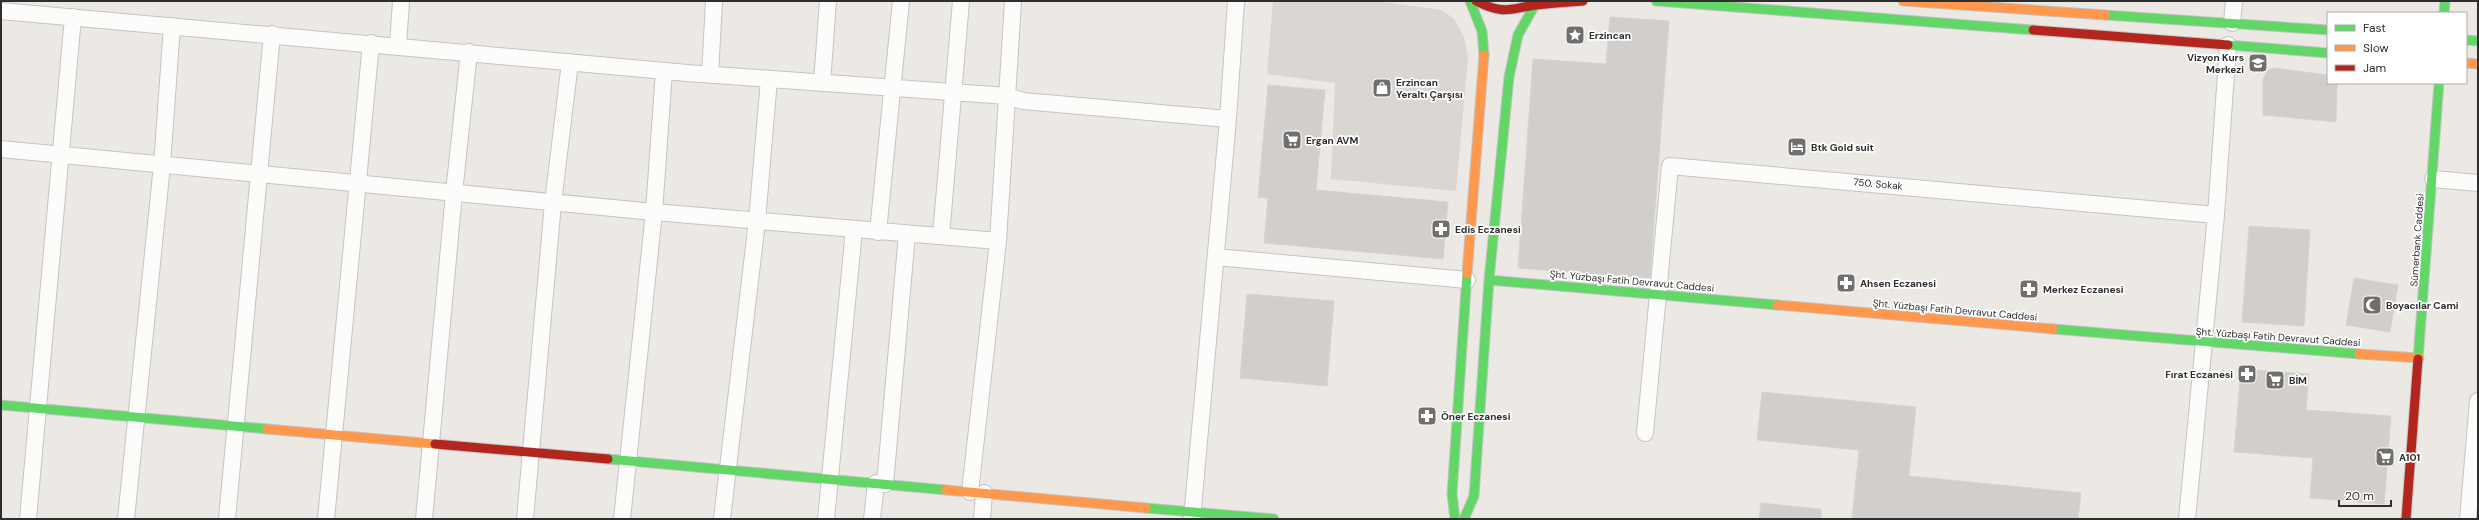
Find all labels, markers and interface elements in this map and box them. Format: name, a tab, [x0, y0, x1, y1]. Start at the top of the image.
legend	[2327, 12, 2467, 84]
text: Fast	[2363, 20, 2386, 36]
place icon: Erzincan	[1564, 24, 1586, 46]
place label: Erzincan	[1589, 29, 1631, 42]
text: Slow	[2363, 40, 2389, 56]
place label: Vizyon Kurs Merkezi	[2187, 51, 2244, 76]
school or university icon: Vizyon Kurs Merkezi	[2247, 52, 2269, 74]
text: Jam	[2363, 60, 2386, 76]
place label: Erzincan Yeraltı Çarşısı	[1396, 76, 1463, 101]
shop icon: Erzincan Yeraltı Çarşısı	[1371, 77, 1393, 99]
supermarket icon: Ergan AVM	[1281, 129, 1303, 151]
place label: Ergan AVM	[1306, 134, 1358, 147]
hotel icon: Btk Gold suit	[1786, 136, 1808, 158]
place label: Btk Gold suit	[1811, 141, 1874, 154]
street label: 750. Sokak	[1853, 175, 1903, 193]
street label: Sümerbank Caddesi	[2407, 193, 2427, 287]
pharmacy icon: Edis Eczanesi	[1430, 218, 1452, 240]
place label: Edis Eczanesi	[1455, 223, 1521, 236]
street label: Şht. Yüzbaşı Fatih Devravut Caddesi	[1549, 267, 1715, 295]
pharmacy icon: Ahsen Eczanesi	[1835, 272, 1857, 294]
place label: Ahsen Eczanesi	[1860, 277, 1936, 290]
pharmacy icon: Merkez Eczanesi	[2018, 278, 2040, 300]
place label: Merkez Eczanesi	[2043, 283, 2124, 296]
mosque icon: Boyacılar Cami	[2361, 294, 2383, 316]
street label: Şht. Yüzbaşı Fatih Devravut Caddesi	[1872, 296, 2038, 324]
place label: Boyacılar Cami	[2386, 299, 2459, 312]
street label: Şht. Yüzbaşı Fatih Devravut Caddesi	[2195, 325, 2361, 349]
pharmacy icon: Fırat Eczanesi	[2236, 363, 2258, 385]
place label: Fırat Eczanesi	[2165, 368, 2233, 381]
supermarket icon: BİM	[2264, 369, 2286, 391]
place label: BİM	[2289, 374, 2307, 387]
pharmacy icon: Öner Eczanesi	[1416, 405, 1438, 427]
place label: Öner Eczanesi	[1441, 410, 1511, 423]
supermarket icon: A101	[2374, 446, 2396, 468]
place label: A101	[2399, 451, 2420, 464]
scale bar	[2339, 482, 2391, 508]
text: 20 m	[2345, 488, 2374, 504]

